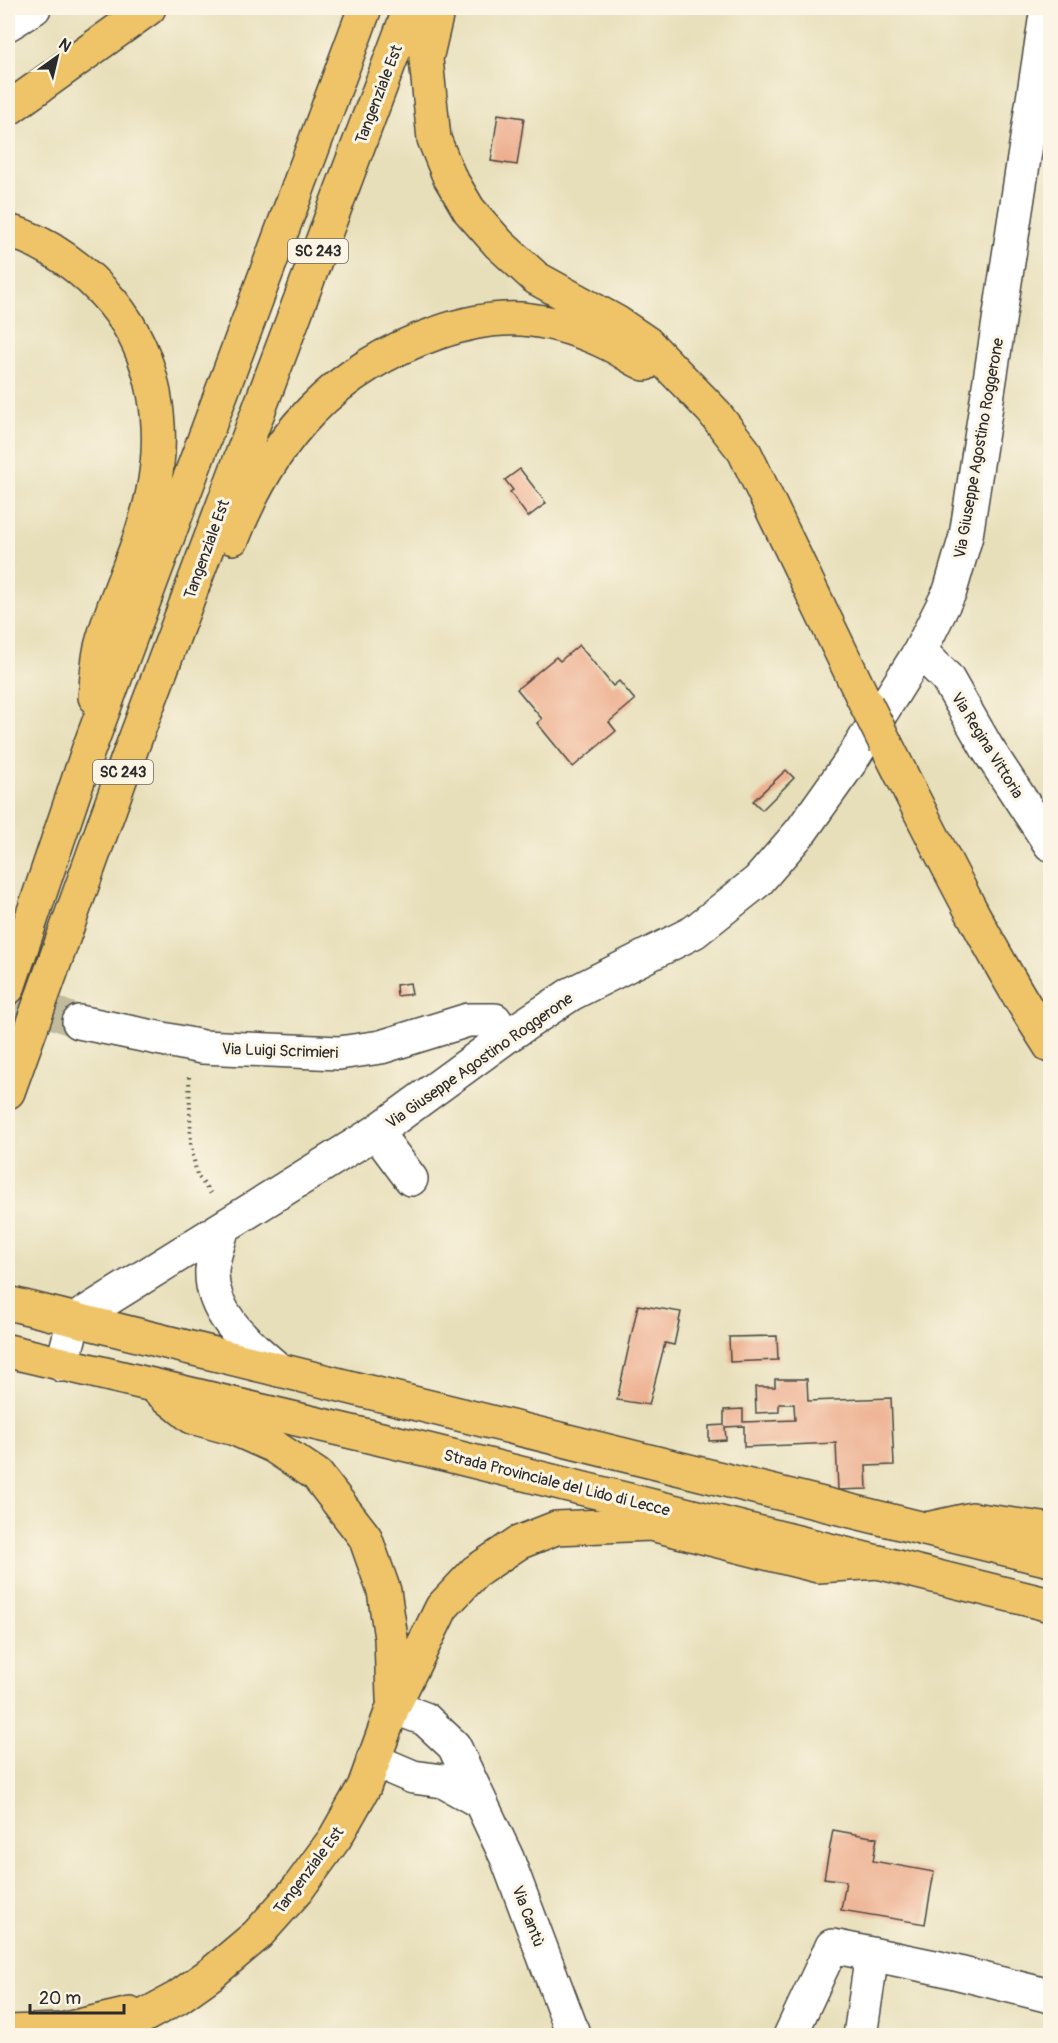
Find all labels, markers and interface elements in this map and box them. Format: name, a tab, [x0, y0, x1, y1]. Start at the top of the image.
north arrow	[27, 27, 87, 87]
text: N	[55, 34, 75, 57]
street label: Tangenziale Est	[351, 42, 407, 147]
road number: SC 243	[288, 239, 348, 263]
street label: Via Giuseppe Agostino Roggerone	[950, 336, 1008, 560]
street label: Tangenziale Est	[180, 496, 234, 602]
street label: Via Regina Vittoria	[947, 689, 1028, 802]
road number: SC 243	[93, 760, 153, 784]
street label: Via Giuseppe Agostino Roggerone	[382, 988, 577, 1133]
street label: Via Luigi Scrimieri	[221, 1039, 339, 1063]
street label: Strada Provinciale del Lido di Lecce	[442, 1445, 672, 1521]
street label: Tangenziale Est	[269, 1822, 349, 1918]
street label: Via Cantù	[507, 1883, 549, 1950]
scale bar	[30, 1977, 124, 2015]
text: 20 m	[39, 1987, 81, 2010]

